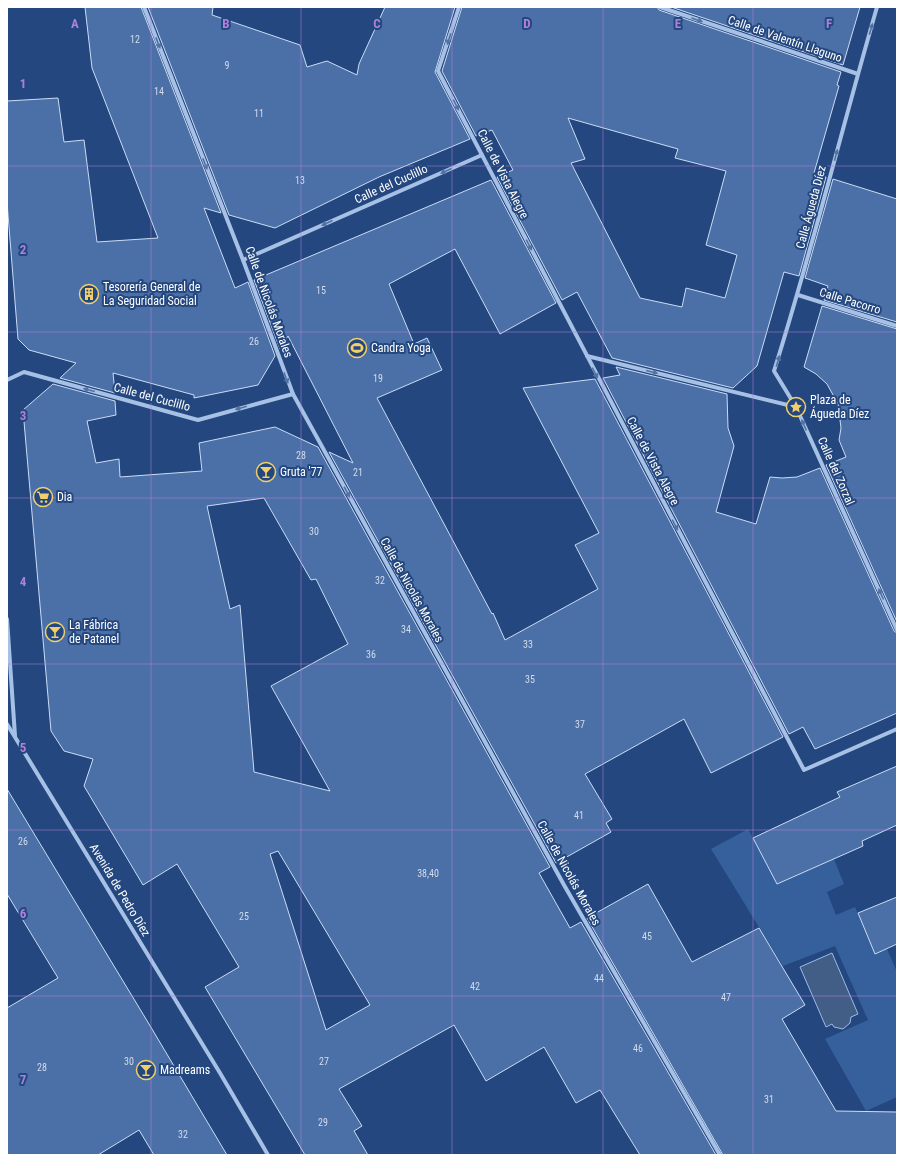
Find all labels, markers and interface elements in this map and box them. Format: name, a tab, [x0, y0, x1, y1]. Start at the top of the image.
street label: Calle de Valentín Llaguno	[726, 13, 844, 65]
text: A	[71, 16, 79, 31]
text: B	[222, 16, 230, 31]
text: C	[373, 16, 381, 31]
text: D	[523, 16, 531, 31]
text: E	[675, 16, 682, 31]
text: F	[826, 16, 832, 31]
one-way arrow	[691, 17, 703, 23]
one-way arrow	[868, 23, 874, 35]
one-way arrow	[445, 33, 451, 45]
house number: 12	[130, 34, 140, 45]
one-way arrow	[156, 38, 162, 50]
house number: 9	[225, 60, 230, 71]
text: 1	[20, 76, 26, 91]
house number: 14	[154, 86, 164, 97]
one-way arrow	[453, 99, 459, 111]
house number: 11	[254, 108, 264, 119]
street label: Calle de Vista Alegre	[474, 127, 532, 221]
one-way arrow	[833, 148, 839, 160]
one-way arrow	[203, 159, 209, 171]
street label: Calle del Cuclillo	[352, 162, 430, 206]
street label: Calle Águeda Díez	[792, 164, 829, 250]
one-way arrow	[441, 168, 452, 174]
house number: 13	[295, 175, 305, 186]
one-way arrow	[322, 220, 333, 226]
one-way arrow	[526, 240, 532, 251]
text: 2	[20, 242, 27, 257]
street label: Calle de Nicolás Morales	[242, 244, 296, 360]
place label: Tesorería General de La Seguridad Social	[103, 280, 201, 308]
building icon: Tesorería General de La Seguridad Social	[78, 283, 100, 305]
house number: 15	[316, 285, 326, 296]
street label: Calle Pacorro	[818, 285, 882, 317]
house number: 26	[249, 336, 259, 347]
sports icon: Candra Yoga	[346, 337, 368, 359]
place label: Candra Yoga	[371, 341, 431, 355]
one-way arrow	[775, 354, 781, 366]
one-way arrow	[592, 367, 599, 379]
one-way arrow	[645, 370, 658, 376]
one-way arrow	[284, 372, 290, 384]
house number: 19	[373, 373, 383, 384]
street label: Calle del Cuclillo	[112, 380, 192, 414]
one-way arrow	[83, 387, 95, 393]
place label: Plaza de Águeda Díez	[810, 393, 869, 421]
place icon: Plaza de Águeda Díez	[785, 396, 807, 418]
one-way arrow	[235, 405, 247, 411]
text: 3	[20, 408, 26, 423]
street label: Calle de Vista Alegre	[624, 414, 682, 508]
one-way arrow	[801, 420, 807, 431]
street label: Calle del Zorzal	[815, 435, 857, 507]
house number: 28	[296, 450, 306, 461]
bar icon: Gruta '77	[255, 461, 277, 483]
place label: Gruta '77	[280, 465, 323, 479]
house number: 21	[353, 467, 363, 478]
supermarket icon: Dia	[32, 486, 54, 508]
one-way arrow	[343, 487, 350, 498]
place label: Dia	[57, 490, 73, 504]
one-way arrow	[672, 520, 678, 531]
house number: 30	[309, 526, 319, 537]
street label: Calle de Nicolás Morales	[377, 535, 447, 645]
text: 4	[20, 574, 27, 589]
house number: 32	[375, 575, 385, 586]
one-way arrow	[878, 589, 884, 600]
place label: La Fábrica de Patanel	[69, 618, 119, 646]
bar icon: La Fábrica de Patanel	[44, 621, 66, 643]
house number: 34	[401, 624, 411, 635]
house number: 33	[523, 639, 533, 650]
house number: 36	[366, 649, 376, 660]
house number: 35	[525, 674, 535, 685]
house number: 37	[575, 719, 585, 730]
text: 5	[20, 740, 27, 755]
house number: 41	[574, 810, 584, 821]
street label: Calle de Nicolás Morales	[534, 818, 604, 928]
house number: 26	[18, 836, 28, 847]
street label: Avenida de Pedro Díez	[87, 841, 153, 939]
house number: 38,40	[417, 868, 439, 879]
text: 6	[20, 906, 27, 921]
house number: 25	[239, 911, 249, 922]
house number: 45	[642, 931, 652, 942]
house number: 44	[594, 973, 604, 984]
house number: 42	[470, 981, 480, 992]
house number: 47	[721, 992, 731, 1003]
house number: 46	[633, 1043, 643, 1054]
house number: 30	[124, 1056, 134, 1067]
house number: 27	[319, 1056, 329, 1067]
bar icon: Madreams	[135, 1059, 157, 1081]
house number: 28	[37, 1062, 47, 1073]
place label: Madreams	[160, 1063, 210, 1077]
text: 7	[20, 1072, 27, 1087]
house number: 31	[764, 1094, 774, 1105]
house number: 29	[318, 1117, 328, 1128]
house number: 32	[178, 1129, 188, 1140]

